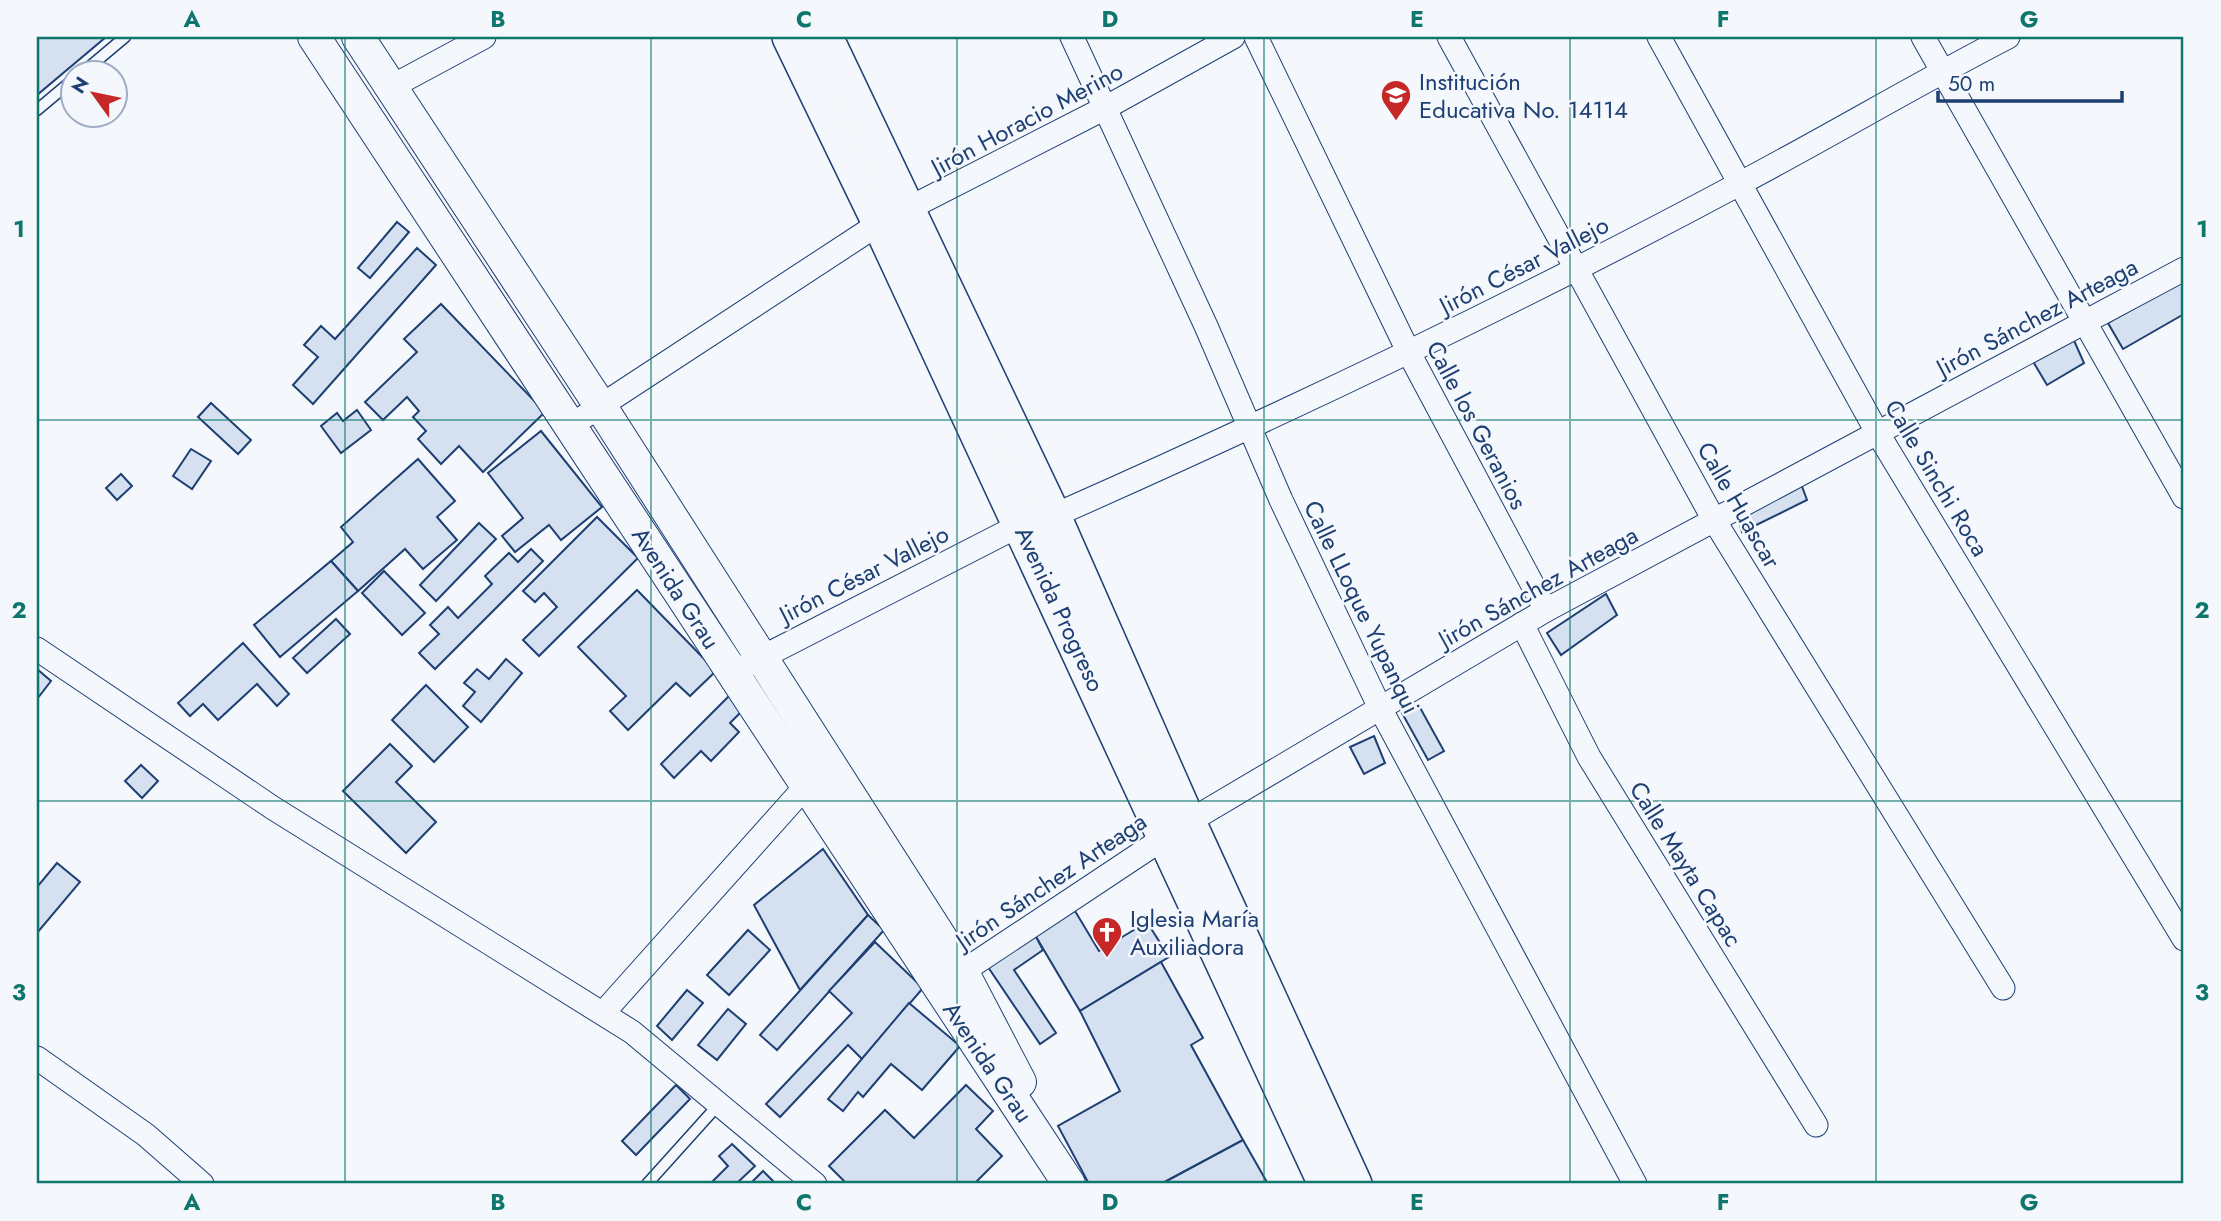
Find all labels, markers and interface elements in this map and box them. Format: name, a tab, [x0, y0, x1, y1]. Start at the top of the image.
text: A	[183, 2, 201, 36]
text: B	[490, 2, 506, 36]
text: C	[796, 2, 812, 36]
text: D	[1102, 2, 1119, 36]
text: E	[1410, 2, 1424, 36]
text: F	[1717, 2, 1729, 36]
text: G	[2020, 2, 2038, 36]
street label: Jirón Horacio Merino	[922, 54, 1129, 186]
north arrow	[60, 60, 130, 130]
scale bar	[1938, 60, 2121, 104]
place label: Institución Educativa No. 14114	[1419, 64, 1628, 127]
text: 50 m	[1948, 69, 1995, 99]
text: N	[65, 71, 96, 99]
school or university icon: Institución Educativa No. 14114	[1379, 78, 1413, 122]
street label: Jirón César Vallejo	[1431, 207, 1615, 324]
text: 1	[13, 212, 25, 246]
text: 1	[2196, 212, 2208, 246]
street label: Jirón Sánchez Arteaga	[1927, 249, 2144, 386]
street label: Calle los Geranios	[1418, 334, 1536, 516]
street label: Calle Sinchi Roca	[1876, 393, 1998, 563]
street label: Calle Huascar	[1689, 435, 1790, 575]
street label: Calle LLoque Yupanqui	[1295, 494, 1429, 720]
street label: Jirón César Vallejo	[771, 516, 955, 633]
street label: Jirón Sánchez Arteaga	[1429, 518, 1644, 658]
street label: Avenida Grau	[623, 520, 729, 656]
street label: Avenida Progreso	[1006, 521, 1114, 697]
text: 2	[11, 593, 27, 627]
text: 2	[2194, 593, 2210, 627]
street label: Calle Mayta Capac	[1621, 774, 1751, 954]
street label: Jirón Sánchez Arteaga	[946, 804, 1153, 960]
place label: Iglesia María Auxiliadora	[1130, 901, 1259, 964]
church icon: Iglesia María Auxiliadora	[1090, 915, 1124, 959]
text: 3	[12, 975, 26, 1009]
text: 3	[2195, 975, 2209, 1009]
street label: Avenida Grau	[935, 994, 1041, 1130]
text: A	[183, 1185, 201, 1219]
text: B	[490, 1185, 506, 1219]
text: C	[796, 1185, 812, 1219]
text: D	[1102, 1185, 1119, 1219]
text: E	[1410, 1185, 1424, 1219]
text: F	[1717, 1185, 1729, 1219]
text: G	[2020, 1185, 2038, 1219]

